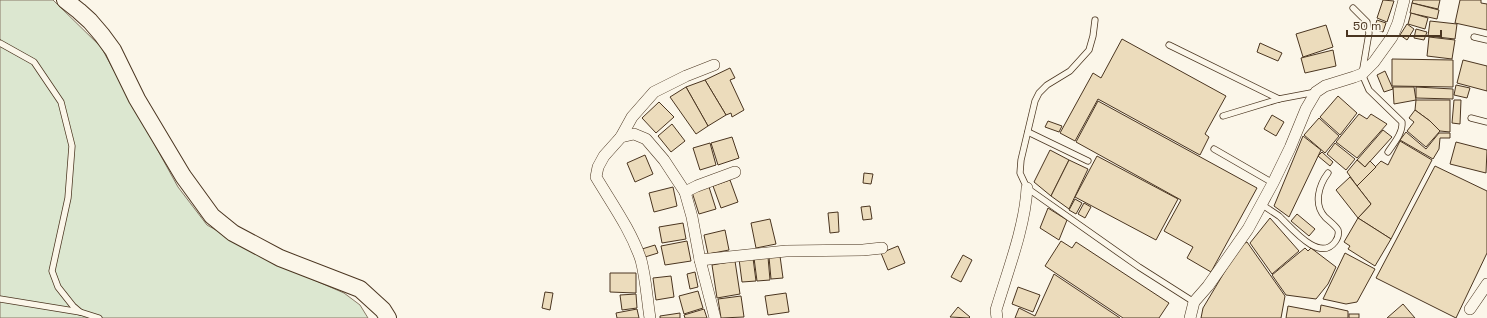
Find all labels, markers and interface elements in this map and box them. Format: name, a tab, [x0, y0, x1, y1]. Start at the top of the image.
scale bar	[1347, 12, 1441, 38]
text: 50 m	[1353, 18, 1381, 34]

